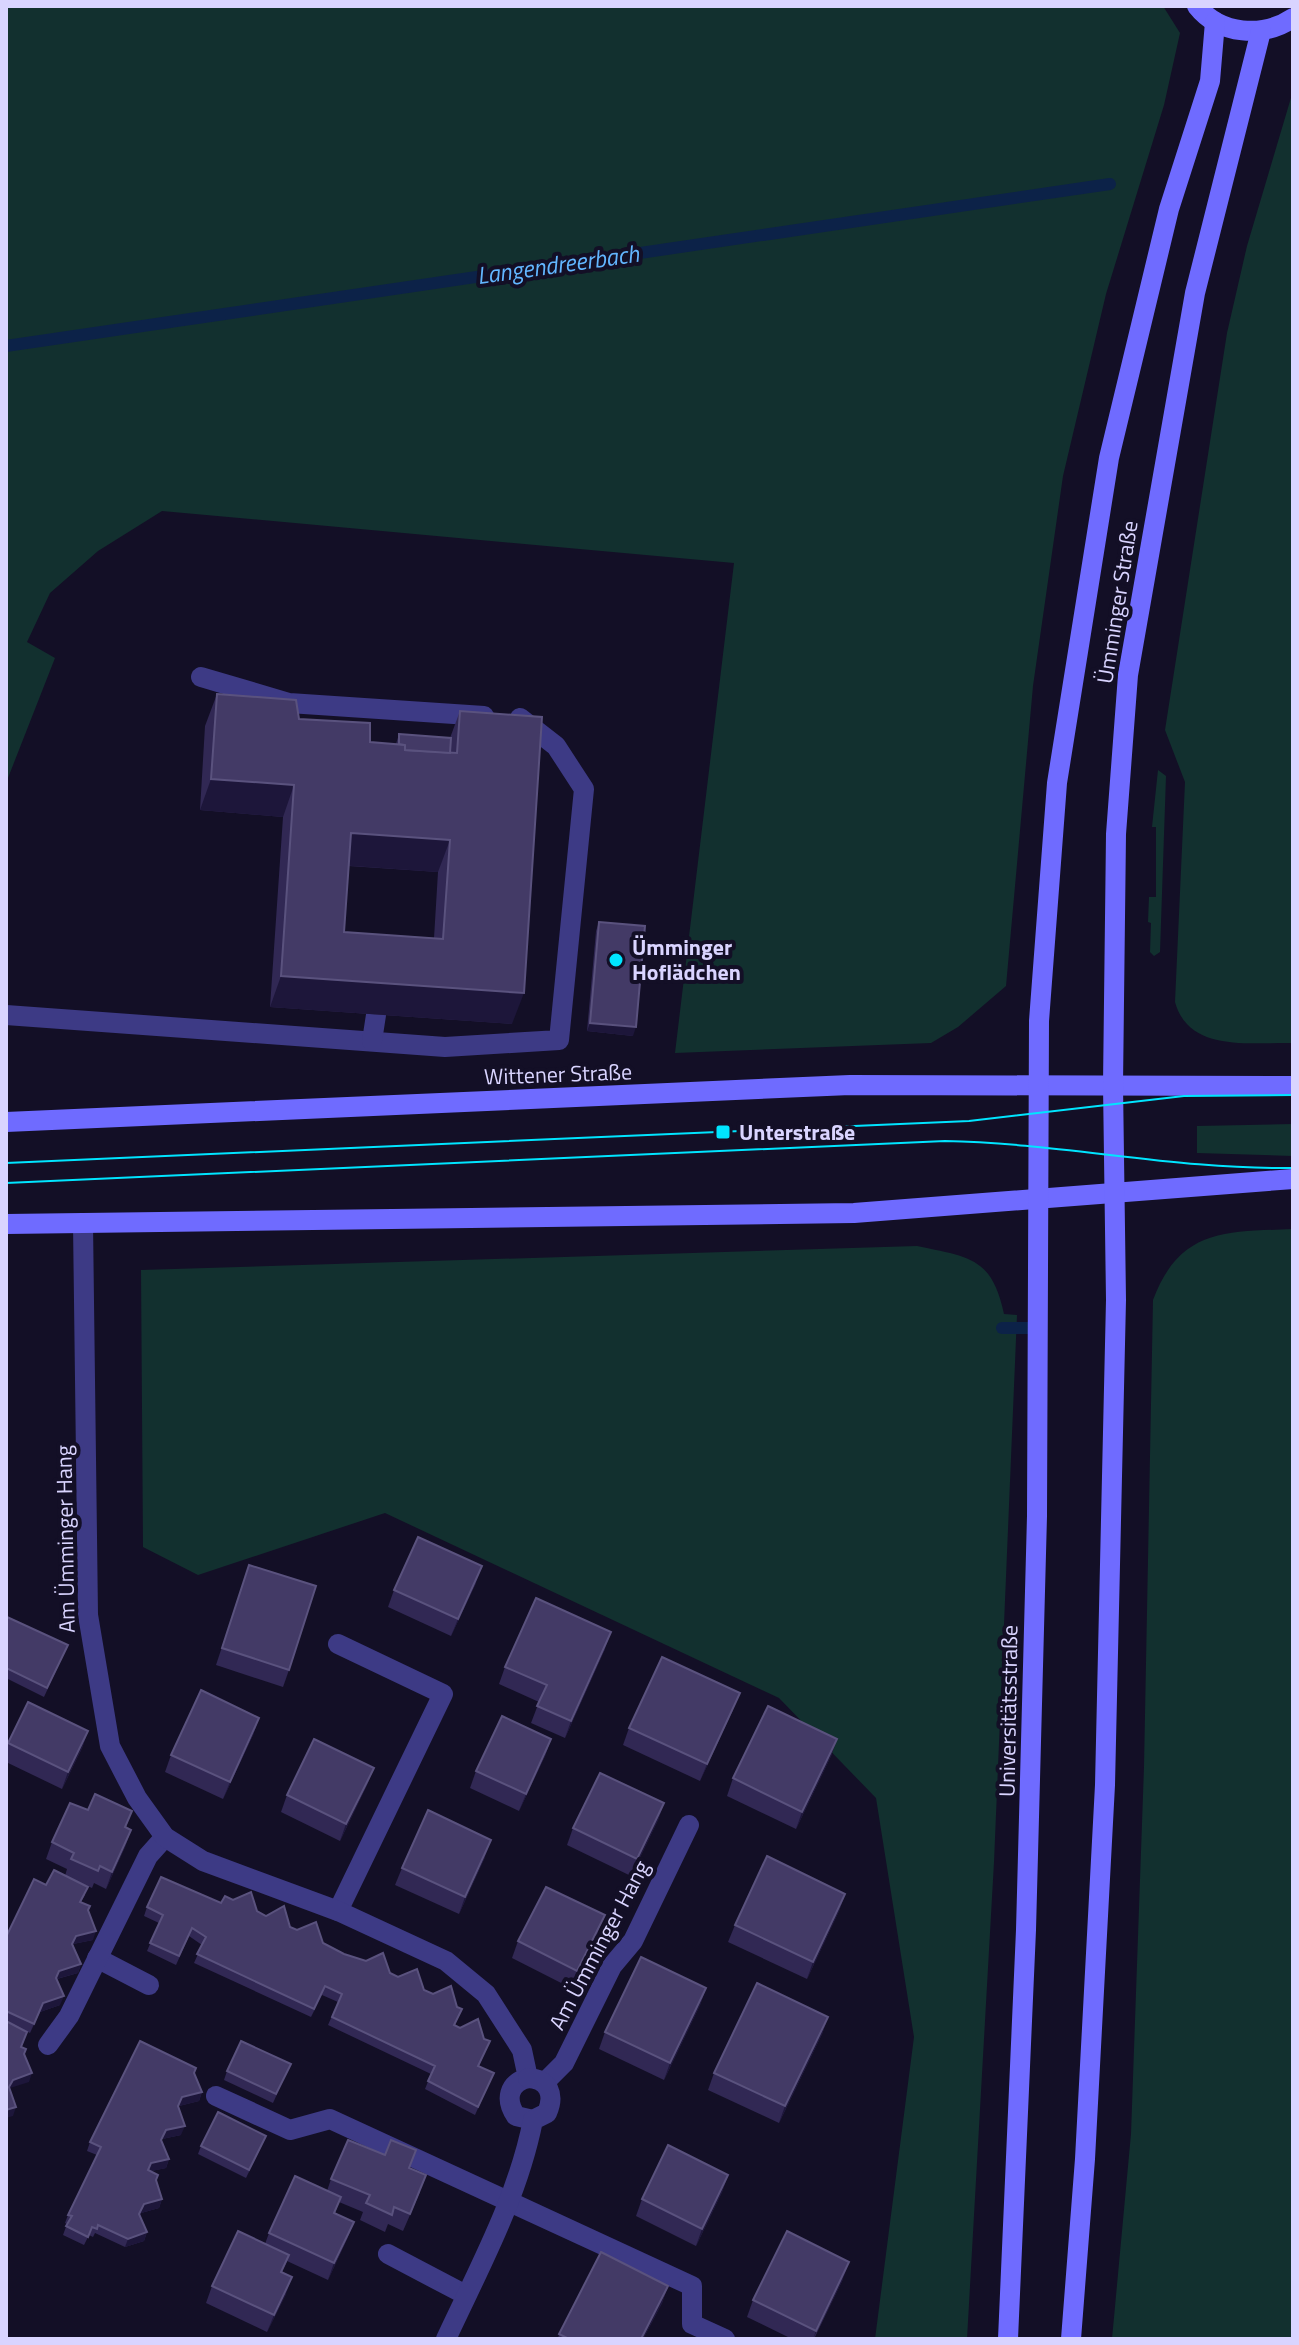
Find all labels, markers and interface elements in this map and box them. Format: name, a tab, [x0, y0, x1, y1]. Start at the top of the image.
water label: Langendreerbach	[475, 235, 642, 293]
street label: Ümminger Straße	[1087, 518, 1147, 686]
place label: Ümminger Hoflädchen	[632, 930, 741, 989]
marker: Ümminger Hoflädchen	[607, 951, 625, 969]
street label: Wittener Straße	[483, 1054, 633, 1094]
place label: Unterstraße	[739, 1115, 855, 1149]
marker: Unterstraße	[714, 1123, 732, 1141]
street label: Am Ümminger Hang	[46, 1445, 84, 1633]
street label: Universitätsstraße	[990, 1625, 1026, 1797]
street label: Am Ümminger Hang	[540, 1854, 658, 2036]

